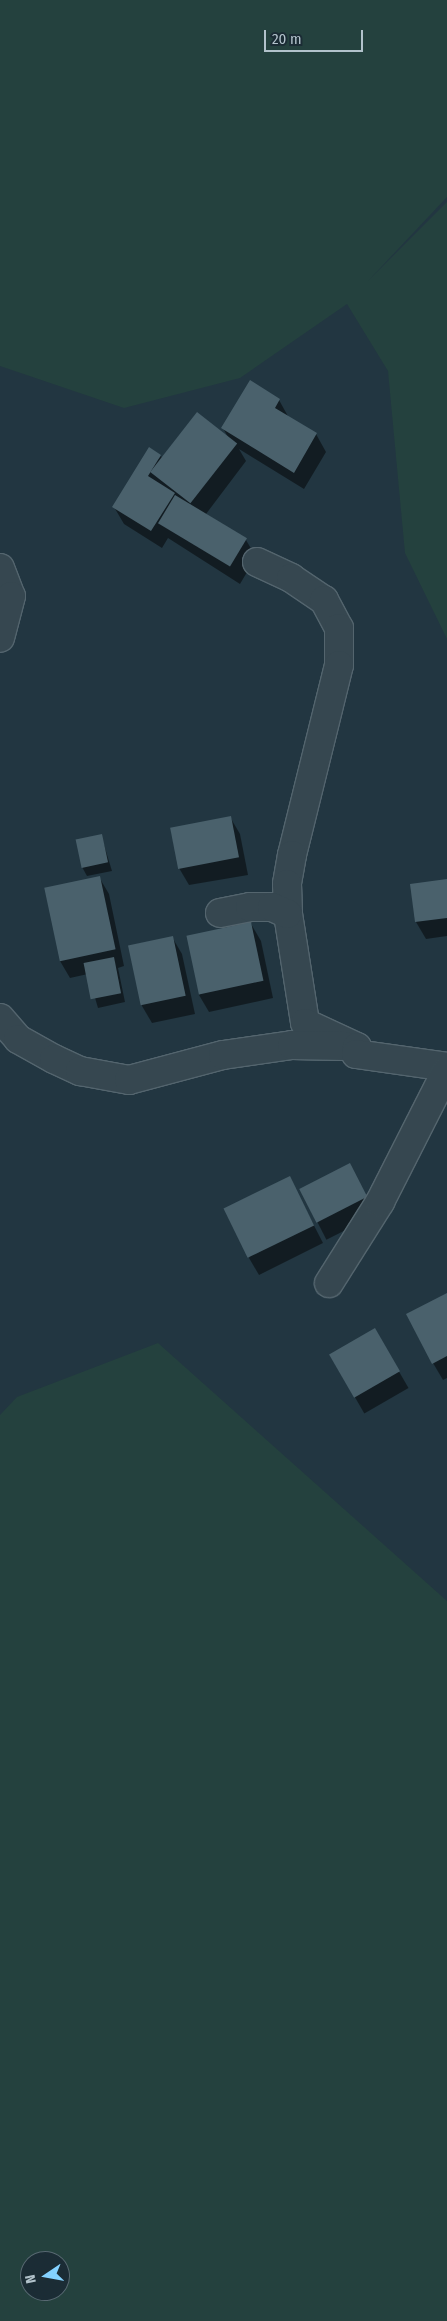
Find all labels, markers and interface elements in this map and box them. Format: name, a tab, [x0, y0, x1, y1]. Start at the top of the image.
scale bar	[267, 20, 366, 52]
text: 20 m	[272, 30, 302, 48]
north arrow	[20, 2251, 70, 2301]
text: N	[22, 2273, 40, 2285]

